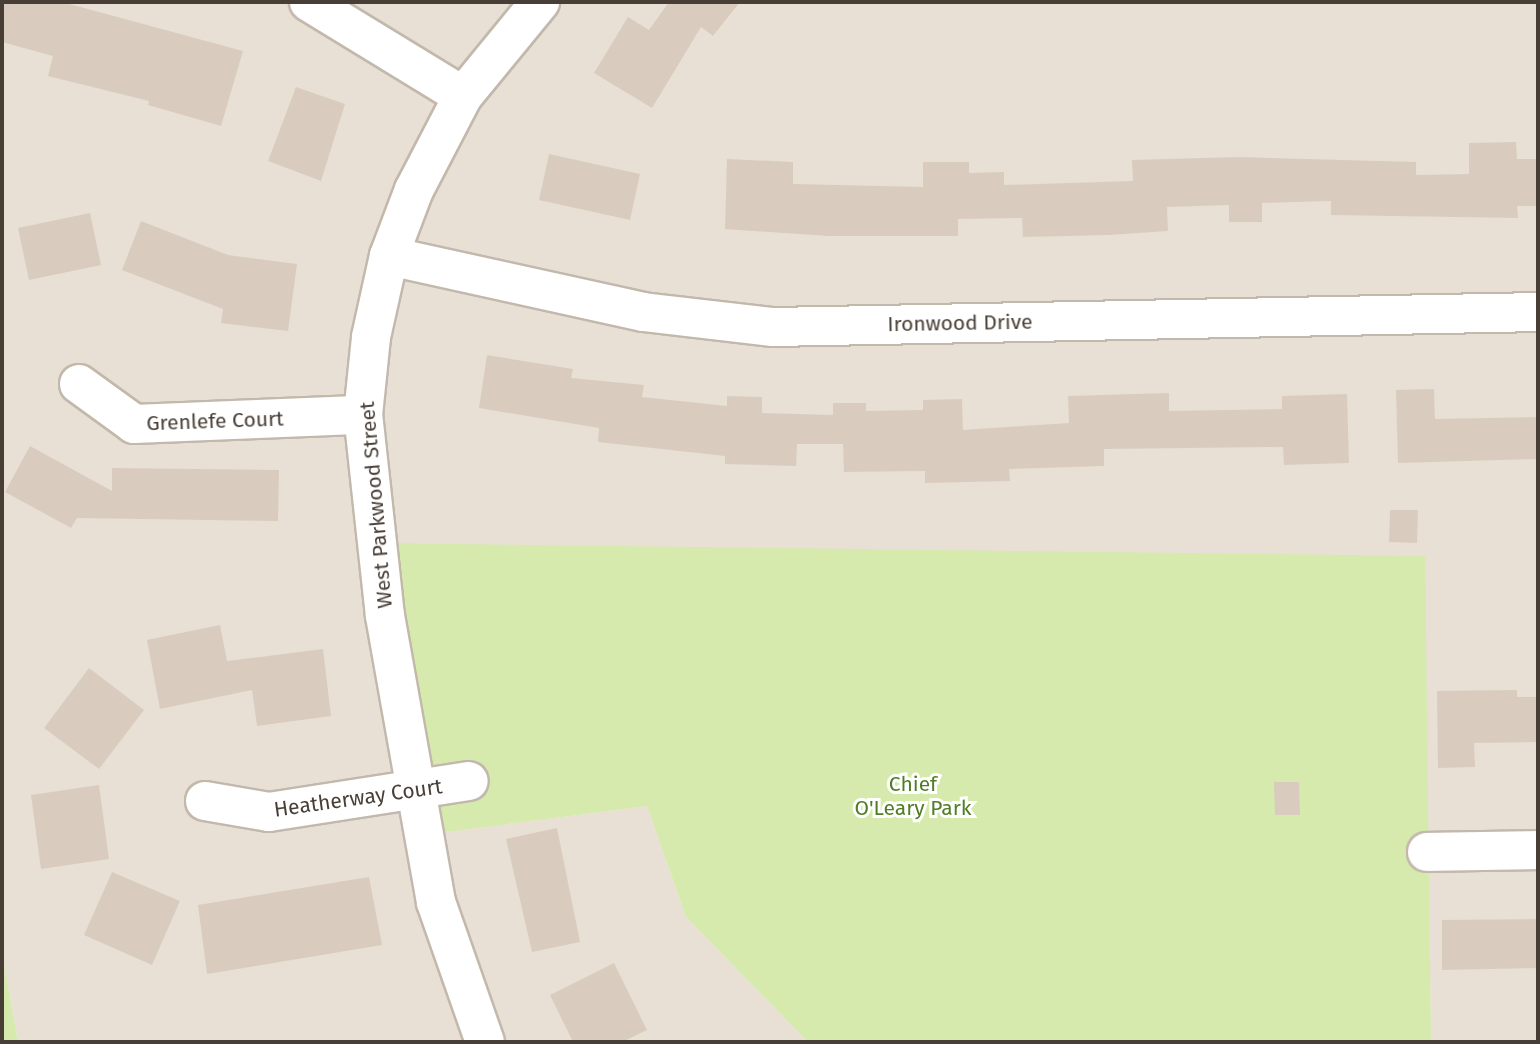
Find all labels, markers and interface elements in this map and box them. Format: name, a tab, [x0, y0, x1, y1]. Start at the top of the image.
street label: Ironwood Drive	[887, 309, 1033, 337]
street label: West Parkwood Street	[354, 401, 398, 609]
street label: Grenlefe Court	[146, 406, 284, 436]
park label: Chief O'Leary Park	[854, 771, 972, 821]
street label: Heatherway Court	[272, 774, 444, 822]

